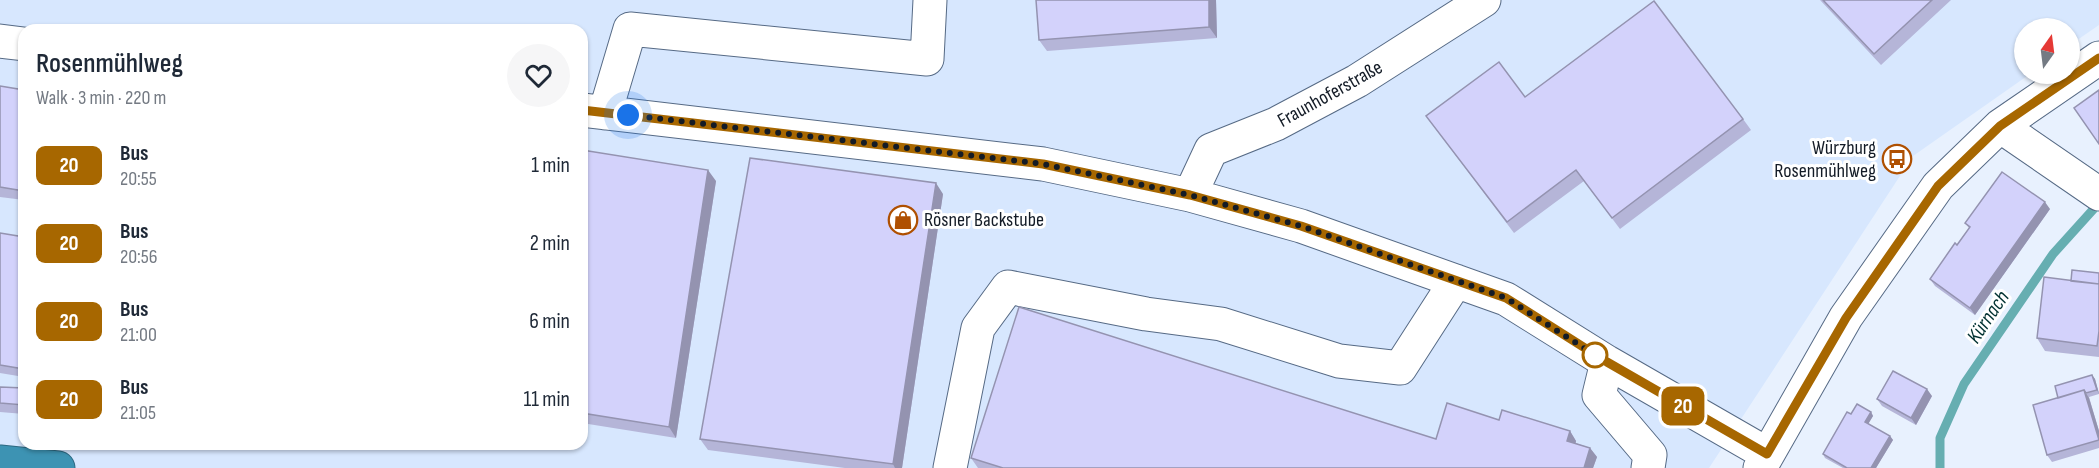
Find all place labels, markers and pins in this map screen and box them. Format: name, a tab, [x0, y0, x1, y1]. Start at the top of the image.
place label: Würzburg Rosenmühlweg	[1774, 136, 1876, 183]
bus stop icon: Würzburg Rosenmühlweg	[1881, 143, 1913, 175]
shop icon: Rösner Backstube	[887, 204, 919, 236]
place label: Rösner Backstube	[924, 208, 1044, 232]
unlabelled marker	[1582, 342, 1608, 368]

